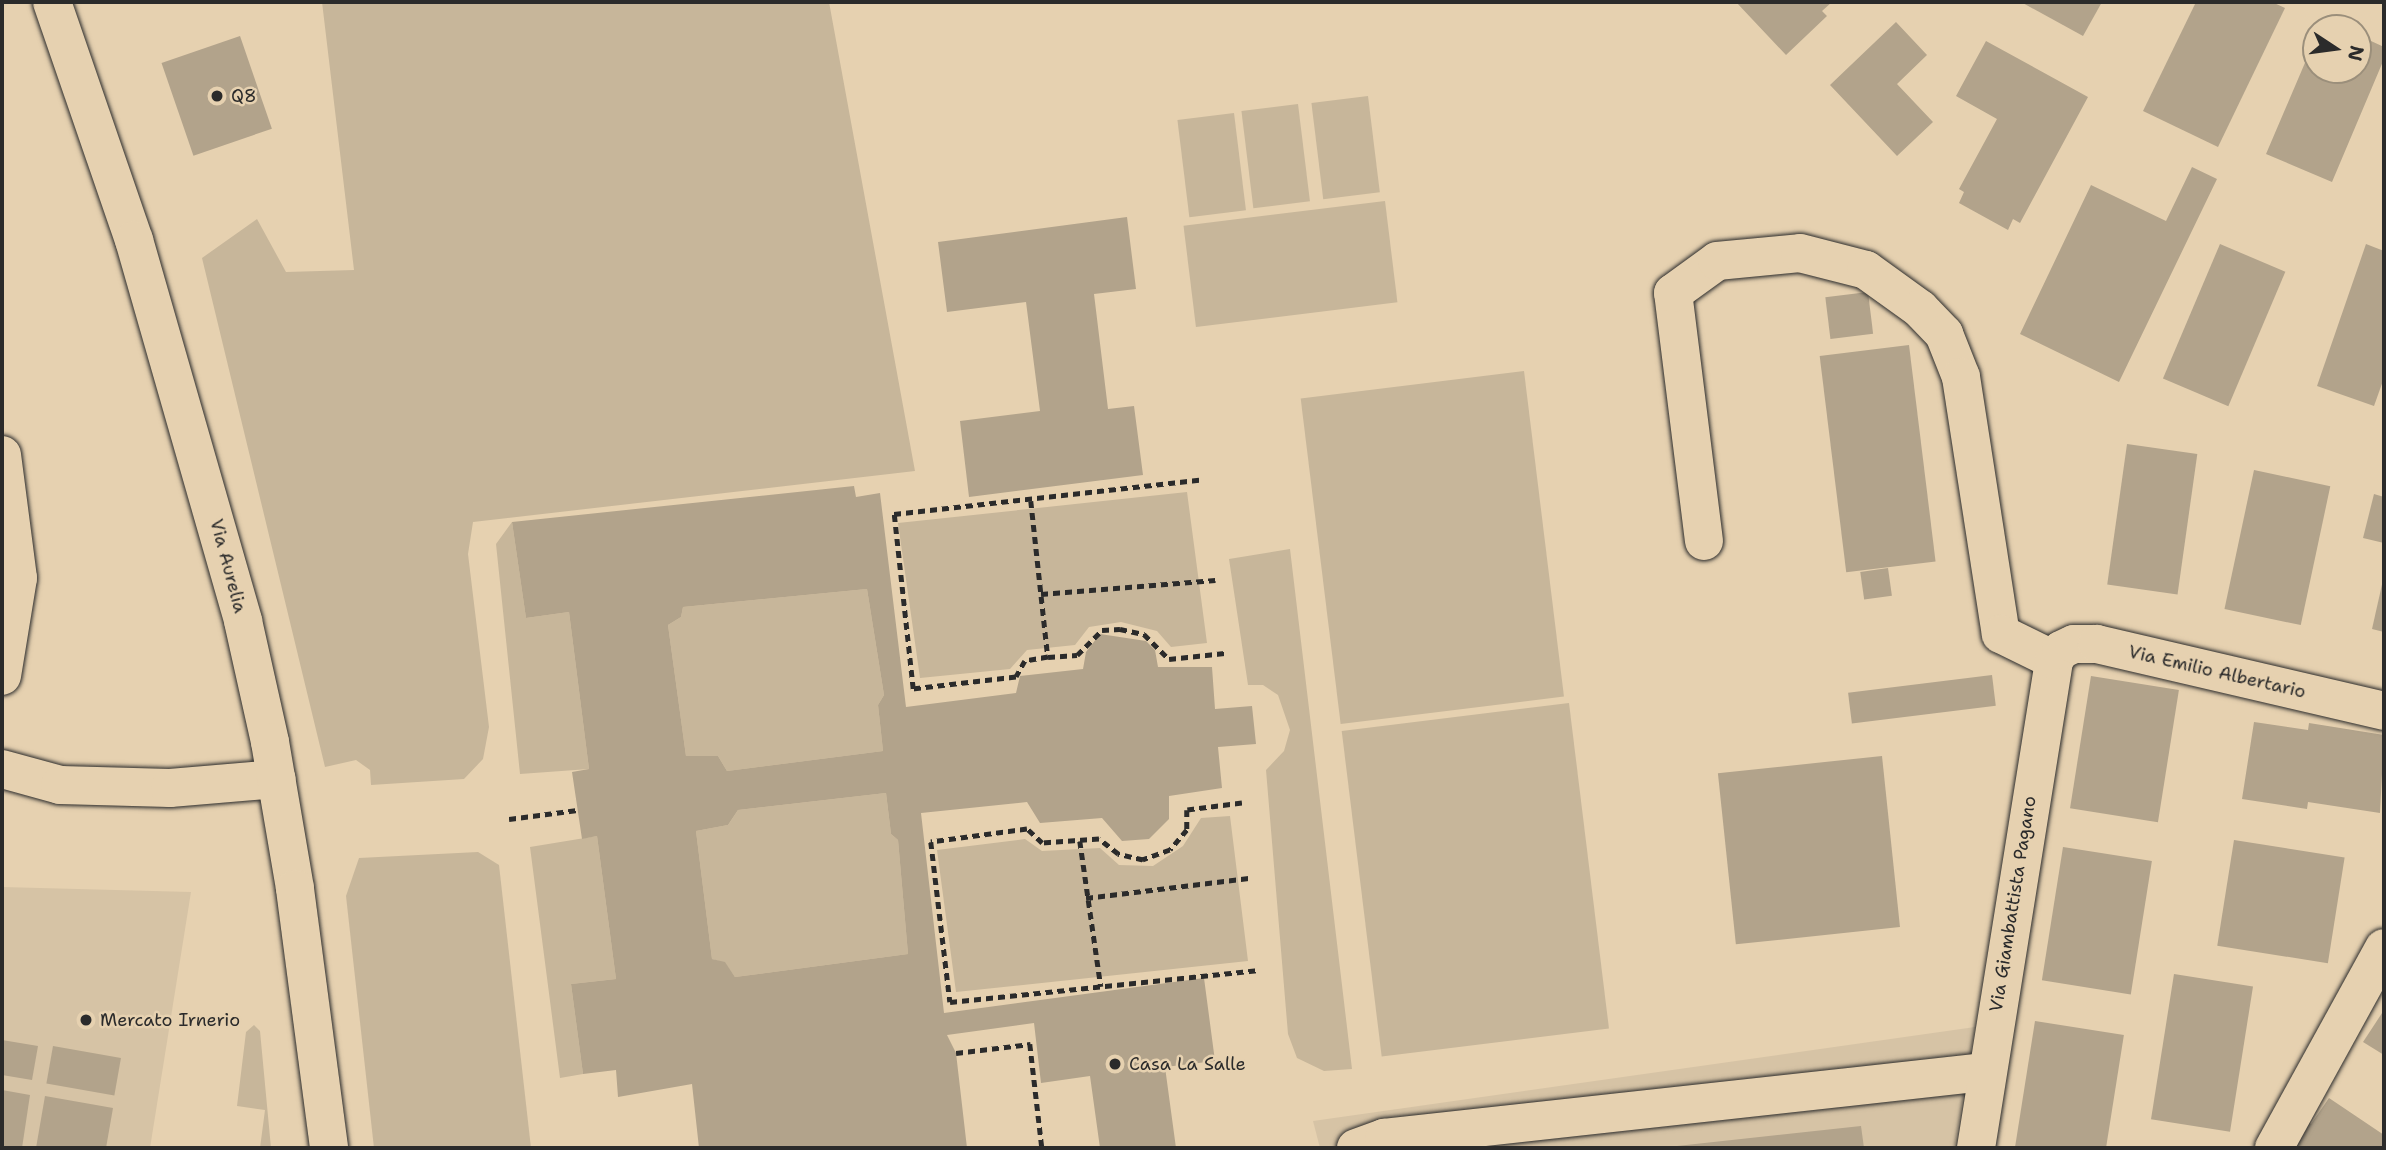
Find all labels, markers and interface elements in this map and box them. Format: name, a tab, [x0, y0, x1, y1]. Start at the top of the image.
north arrow	[2302, 14, 2372, 84]
text: N	[2342, 43, 2370, 64]
place label: Q8	[231, 85, 257, 107]
marker: Q8	[209, 88, 225, 104]
street label: Via Aurelia	[205, 517, 251, 615]
street label: Via Emilio Albertario	[2126, 641, 2308, 703]
street label: Via Giambattista Pagano	[1985, 794, 2041, 1014]
place label: Mercato Irnerio	[100, 1009, 240, 1031]
marker: Mercato Irnerio	[78, 1012, 94, 1028]
place label: Casa La Salle	[1129, 1053, 1246, 1075]
marker: Casa La Salle	[1107, 1056, 1123, 1072]

